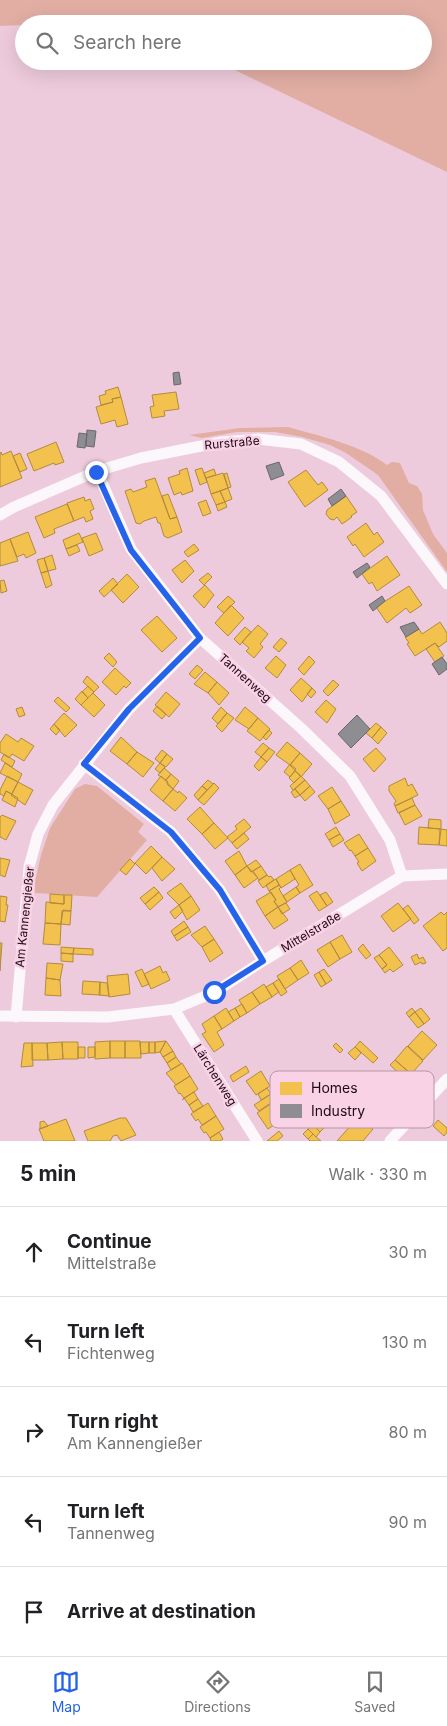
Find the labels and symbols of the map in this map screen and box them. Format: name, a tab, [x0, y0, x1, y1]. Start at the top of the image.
street label: Rurstraße	[204, 433, 260, 452]
route end	[85, 461, 108, 484]
street label: Tannenweg	[216, 650, 275, 705]
street label: Am Kannengießer	[12, 865, 37, 968]
street label: Mittelstraße	[278, 908, 343, 955]
route start	[203, 981, 226, 1004]
street label: Lärchenweg	[191, 1041, 240, 1108]
legend	[270, 1071, 434, 1128]
text: Homes	[311, 1079, 358, 1096]
text: Industry	[311, 1102, 365, 1119]

